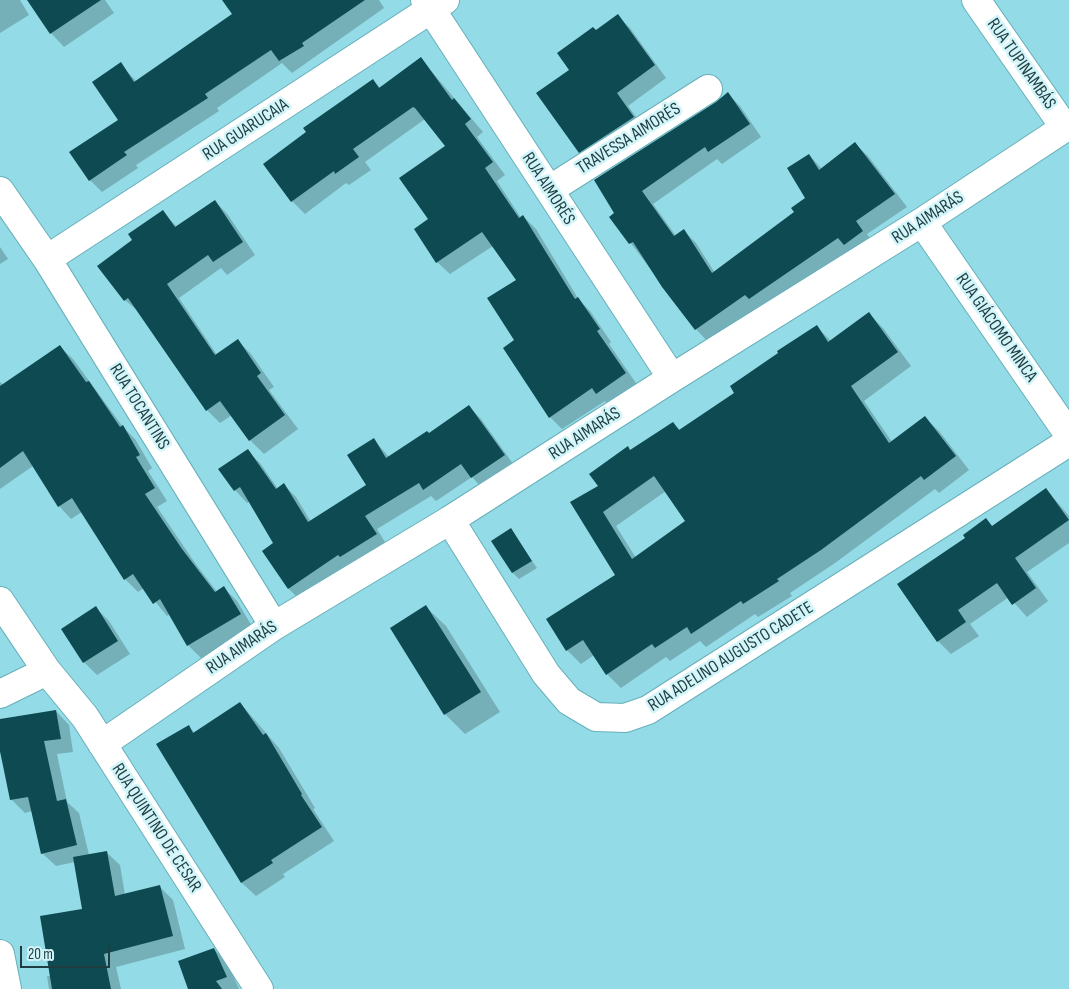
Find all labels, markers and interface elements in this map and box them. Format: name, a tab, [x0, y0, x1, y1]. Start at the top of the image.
street label: RUA TUPINAMBÁS	[982, 14, 1060, 114]
street label: RUA GUARUCAIA	[199, 94, 293, 166]
street label: TRAVESSA AIMORÉS	[573, 99, 685, 179]
street label: RUA AIMORÉS	[517, 149, 579, 229]
street label: RUA AIMARÁS	[888, 187, 968, 249]
street label: RUA GIÁCOMO MINCA	[951, 270, 1041, 386]
street label: RUA TOCANTINS	[104, 360, 174, 454]
street label: RUA AIMARÁS	[545, 403, 625, 465]
street label: RUA ADELINO AUGUSTO CADETE	[644, 597, 818, 717]
street label: RUA AIMARÁS	[202, 616, 282, 680]
street label: RUA QUINTINO DE CESAR	[106, 760, 206, 896]
scale bar	[22, 936, 112, 968]
text: 20 m	[28, 945, 53, 964]

